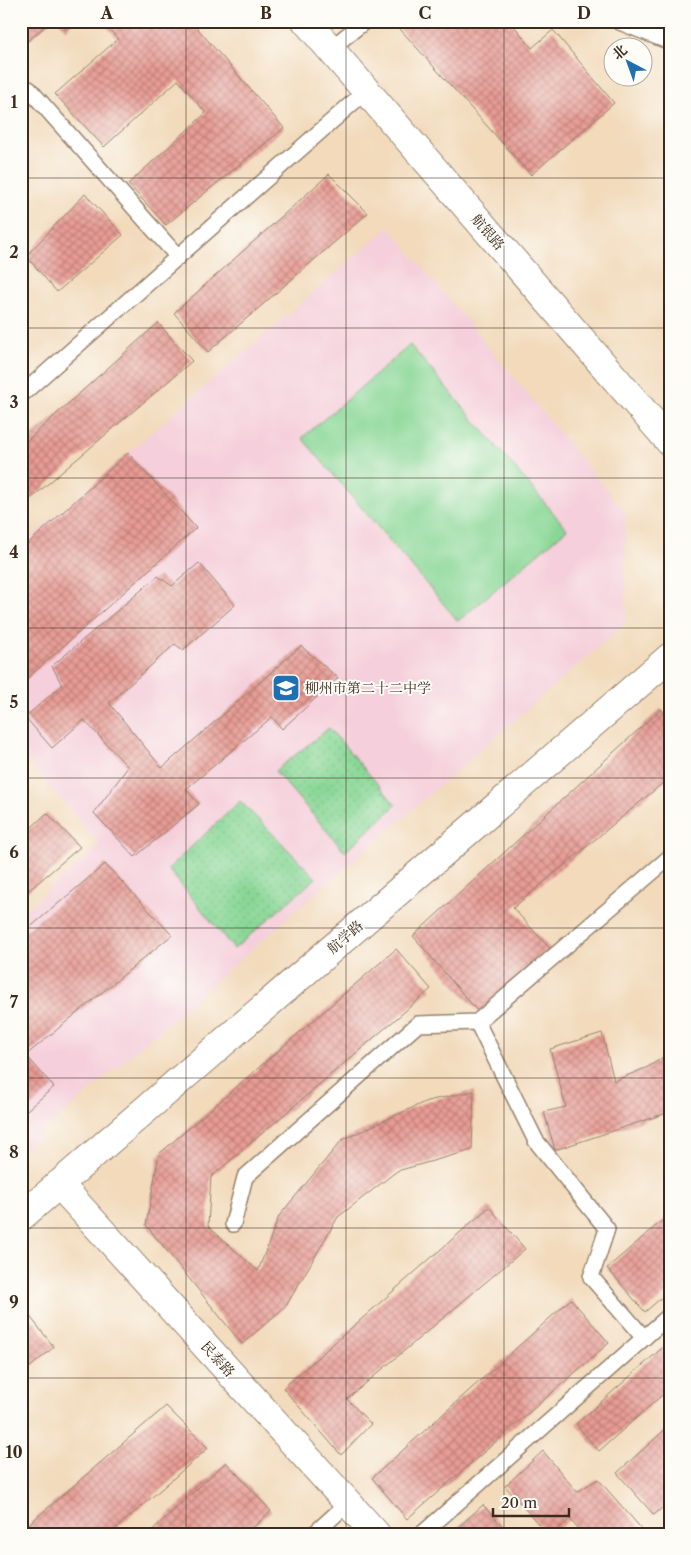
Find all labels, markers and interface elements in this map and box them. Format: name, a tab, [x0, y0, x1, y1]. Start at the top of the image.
text: A	[100, 3, 114, 23]
text: B	[260, 3, 272, 23]
text: C	[419, 3, 431, 23]
text: D	[577, 3, 591, 23]
north arrow	[604, 38, 654, 88]
text: 北	[608, 41, 631, 64]
text: 1	[10, 92, 18, 112]
street label: 航银路	[467, 210, 509, 254]
text: 2	[9, 242, 19, 262]
text: 3	[9, 392, 19, 412]
text: 4	[9, 542, 19, 562]
school or university icon: 柳州市第二十二中学	[271, 673, 301, 703]
place label: 柳州市第二十二中学	[305, 679, 431, 697]
text: 5	[10, 692, 19, 712]
text: 6	[9, 842, 19, 862]
street label: 航学路	[323, 916, 367, 958]
text: 7	[10, 992, 19, 1012]
text: 8	[9, 1142, 19, 1162]
text: 9	[9, 1292, 19, 1312]
street label: 民泰路	[197, 1337, 239, 1381]
text: 10	[5, 1442, 23, 1462]
scale bar	[493, 1485, 570, 1517]
text: 20 m	[501, 1493, 537, 1512]

